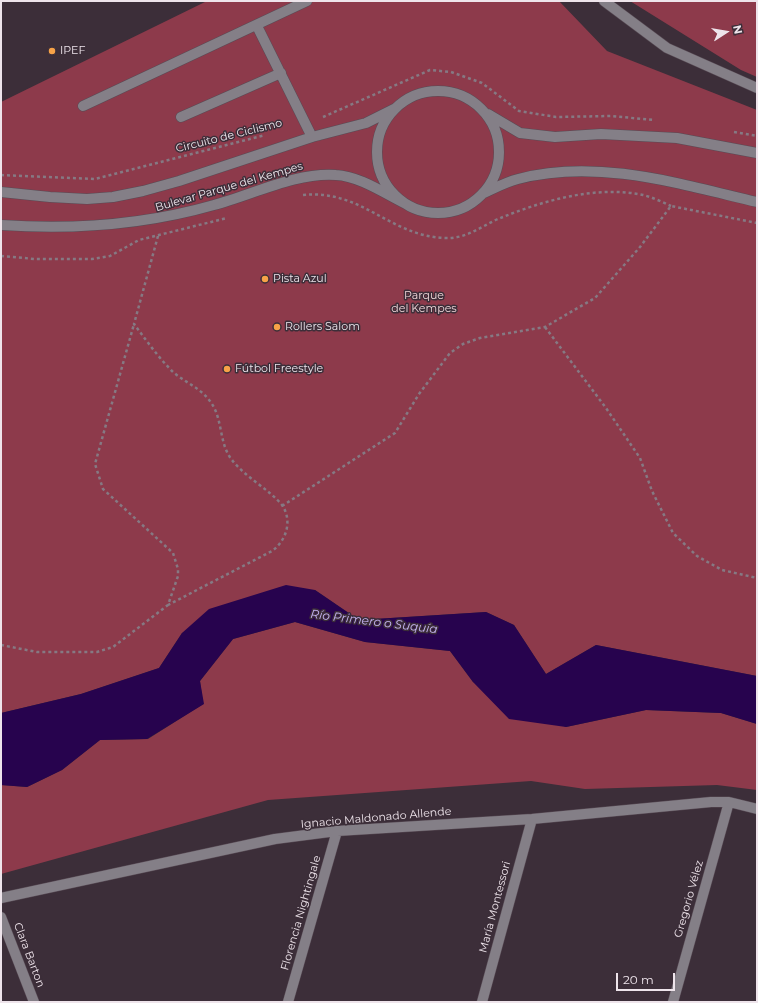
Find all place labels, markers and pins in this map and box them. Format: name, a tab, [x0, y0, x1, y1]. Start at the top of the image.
place label: IPEF	[60, 44, 85, 58]
marker: IPEF	[47, 46, 57, 56]
place label: Pista Azul	[273, 272, 327, 286]
marker: Pista Azul	[260, 274, 270, 284]
place label: Rollers Salom	[285, 320, 360, 334]
marker: Rollers Salom	[272, 322, 282, 332]
place label: Fútbol Freestyle	[235, 362, 323, 376]
marker: Fútbol Freestyle	[222, 364, 232, 374]

